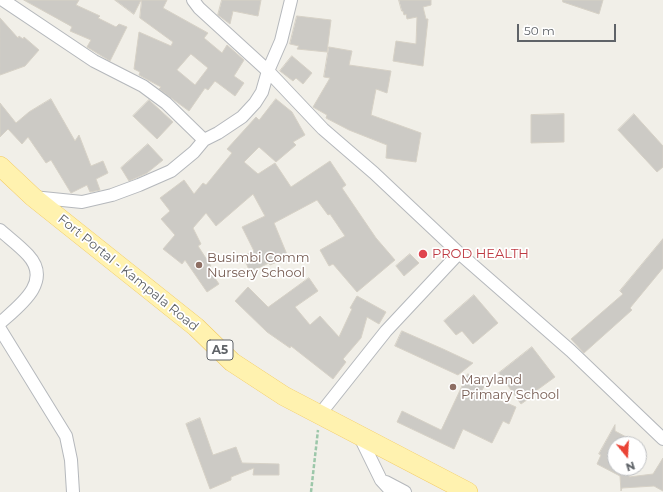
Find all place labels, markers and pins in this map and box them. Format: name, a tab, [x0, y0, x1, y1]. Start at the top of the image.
place label: PROD HEALTH	[432, 246, 529, 262]
marker: PROD HEALTH	[417, 248, 429, 260]
place label: Busimbi Comm Nursery School	[207, 250, 310, 281]
marker: Busimbi Comm Nursery School	[194, 260, 204, 270]
place label: Maryland Primary School	[461, 372, 559, 403]
marker: Maryland Primary School	[448, 382, 458, 392]

